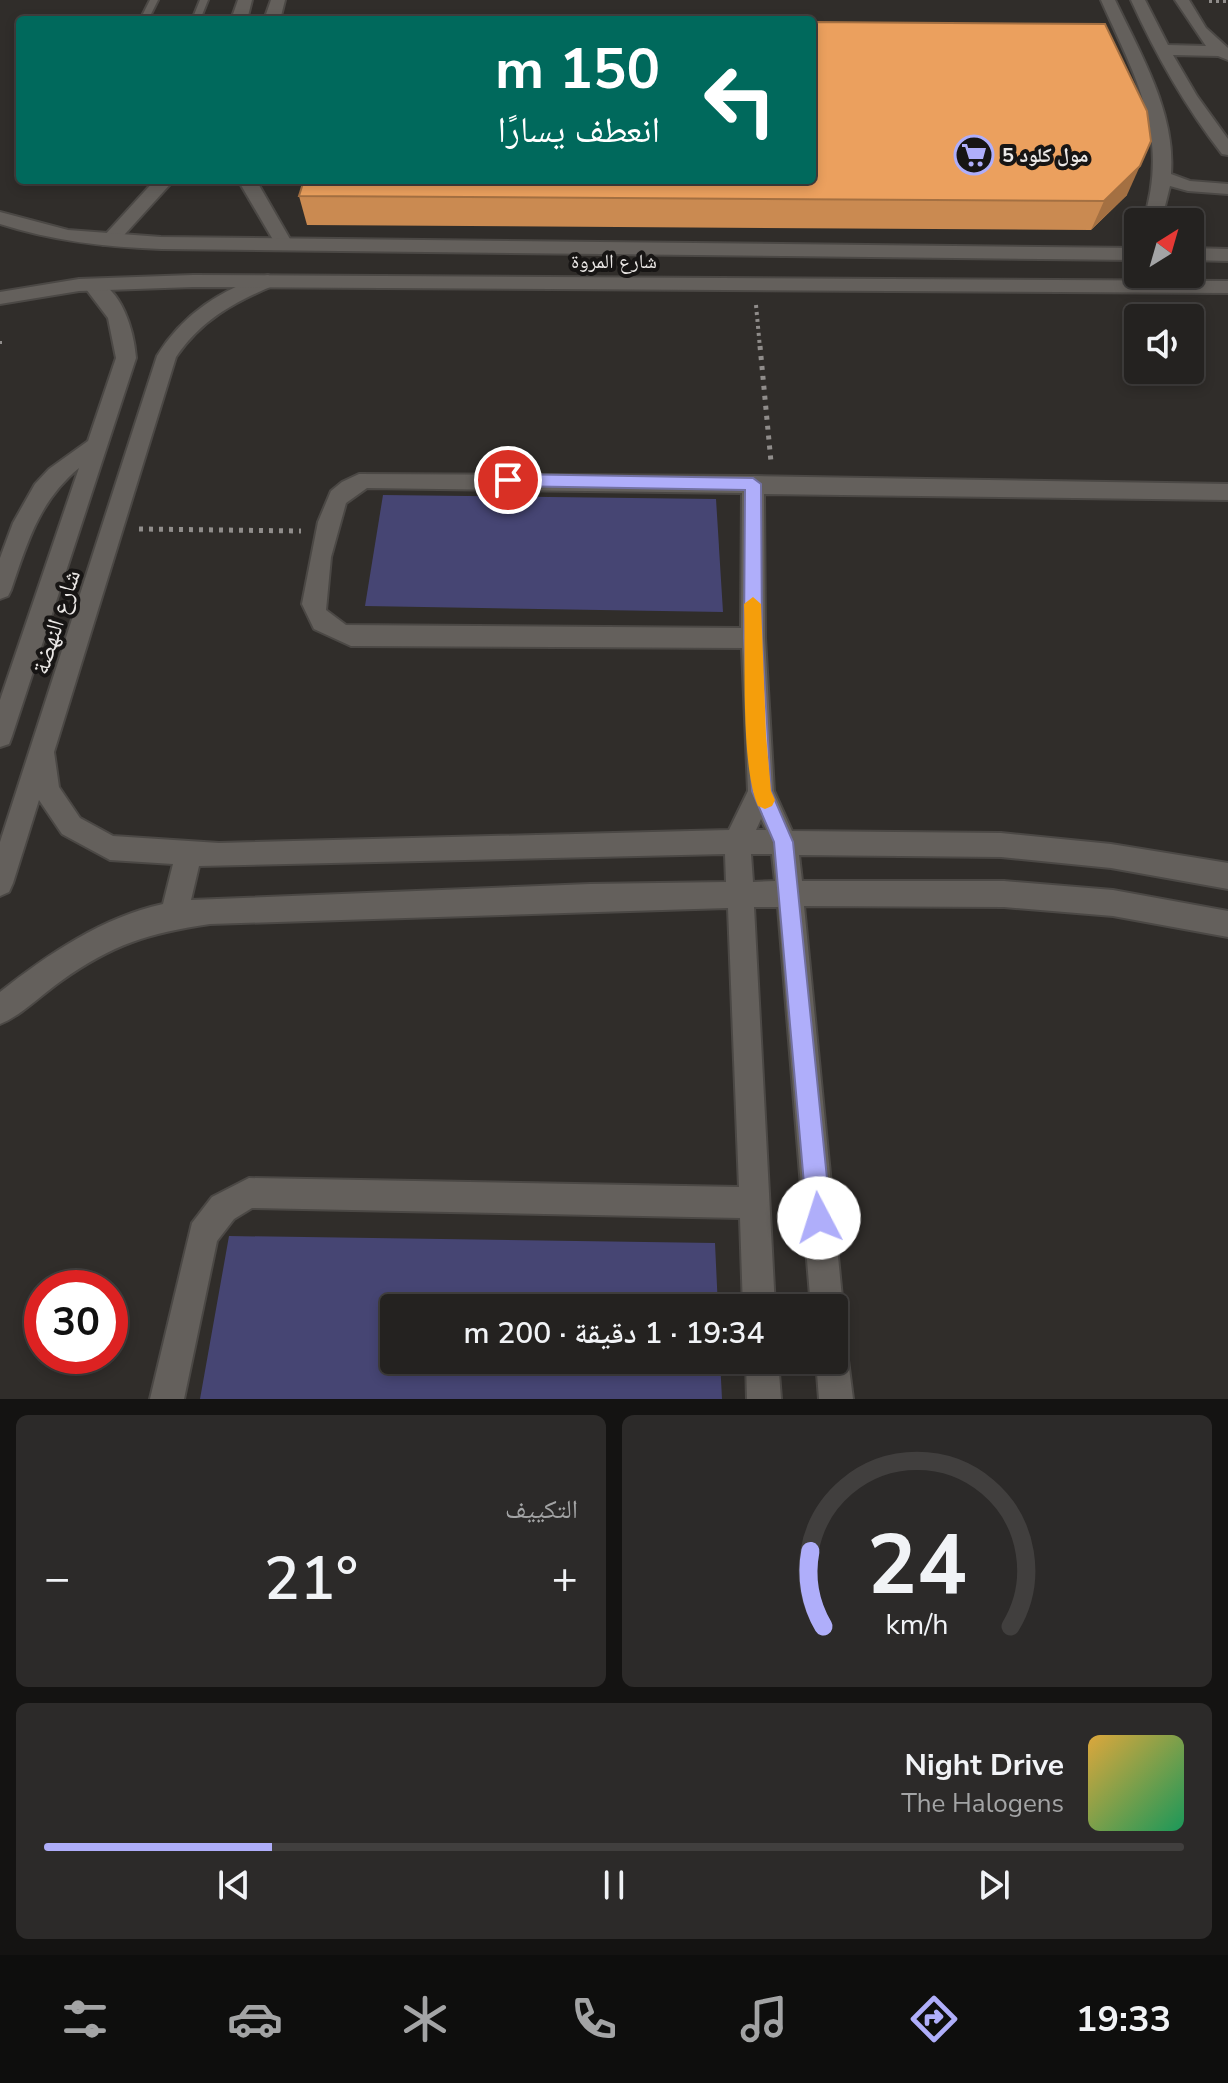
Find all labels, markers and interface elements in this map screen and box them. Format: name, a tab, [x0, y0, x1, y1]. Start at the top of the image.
text: 150 m	[495, 31, 660, 108]
icon: left	[688, 48, 792, 152]
text: انعطف يسارًا	[498, 106, 660, 155]
supermarket icon: مول كلود 5	[953, 134, 995, 176]
place label: مول كلود 5	[1002, 142, 1088, 169]
north arrow	[1124, 208, 1204, 288]
map controls	[1124, 208, 1204, 384]
street label: شارع المروة	[571, 248, 657, 275]
button: sound	[1124, 304, 1204, 384]
pin	[474, 446, 542, 514]
icon: arrive	[486, 458, 530, 502]
street label: شارع النهضة	[24, 566, 88, 678]
position arrow	[777, 1176, 861, 1260]
speed limit sign: 30	[24, 1270, 128, 1374]
text: 19:34 · 1 دقيقة · 200 m	[463, 1313, 765, 1354]
text: التكييف	[505, 1492, 578, 1527]
text: 24	[867, 1509, 967, 1622]
text: 21°	[264, 1538, 358, 1620]
text: −	[44, 1549, 70, 1609]
text: +	[552, 1549, 578, 1609]
text: km/h	[886, 1605, 948, 1644]
text: Night Drive	[905, 1745, 1064, 1786]
text: The Halogens	[901, 1786, 1064, 1821]
icon: previous	[212, 1863, 256, 1907]
icon: pause	[592, 1863, 636, 1907]
icon: next	[972, 1863, 1016, 1907]
icon: filters	[57, 1991, 113, 2047]
icon: car	[227, 1991, 283, 2047]
icon: climate	[397, 1991, 453, 2047]
icon: phone	[566, 1991, 622, 2047]
icon: music	[736, 1991, 792, 2047]
icon: directions	[906, 1991, 962, 2047]
text: 19:33	[1076, 1995, 1171, 2044]

